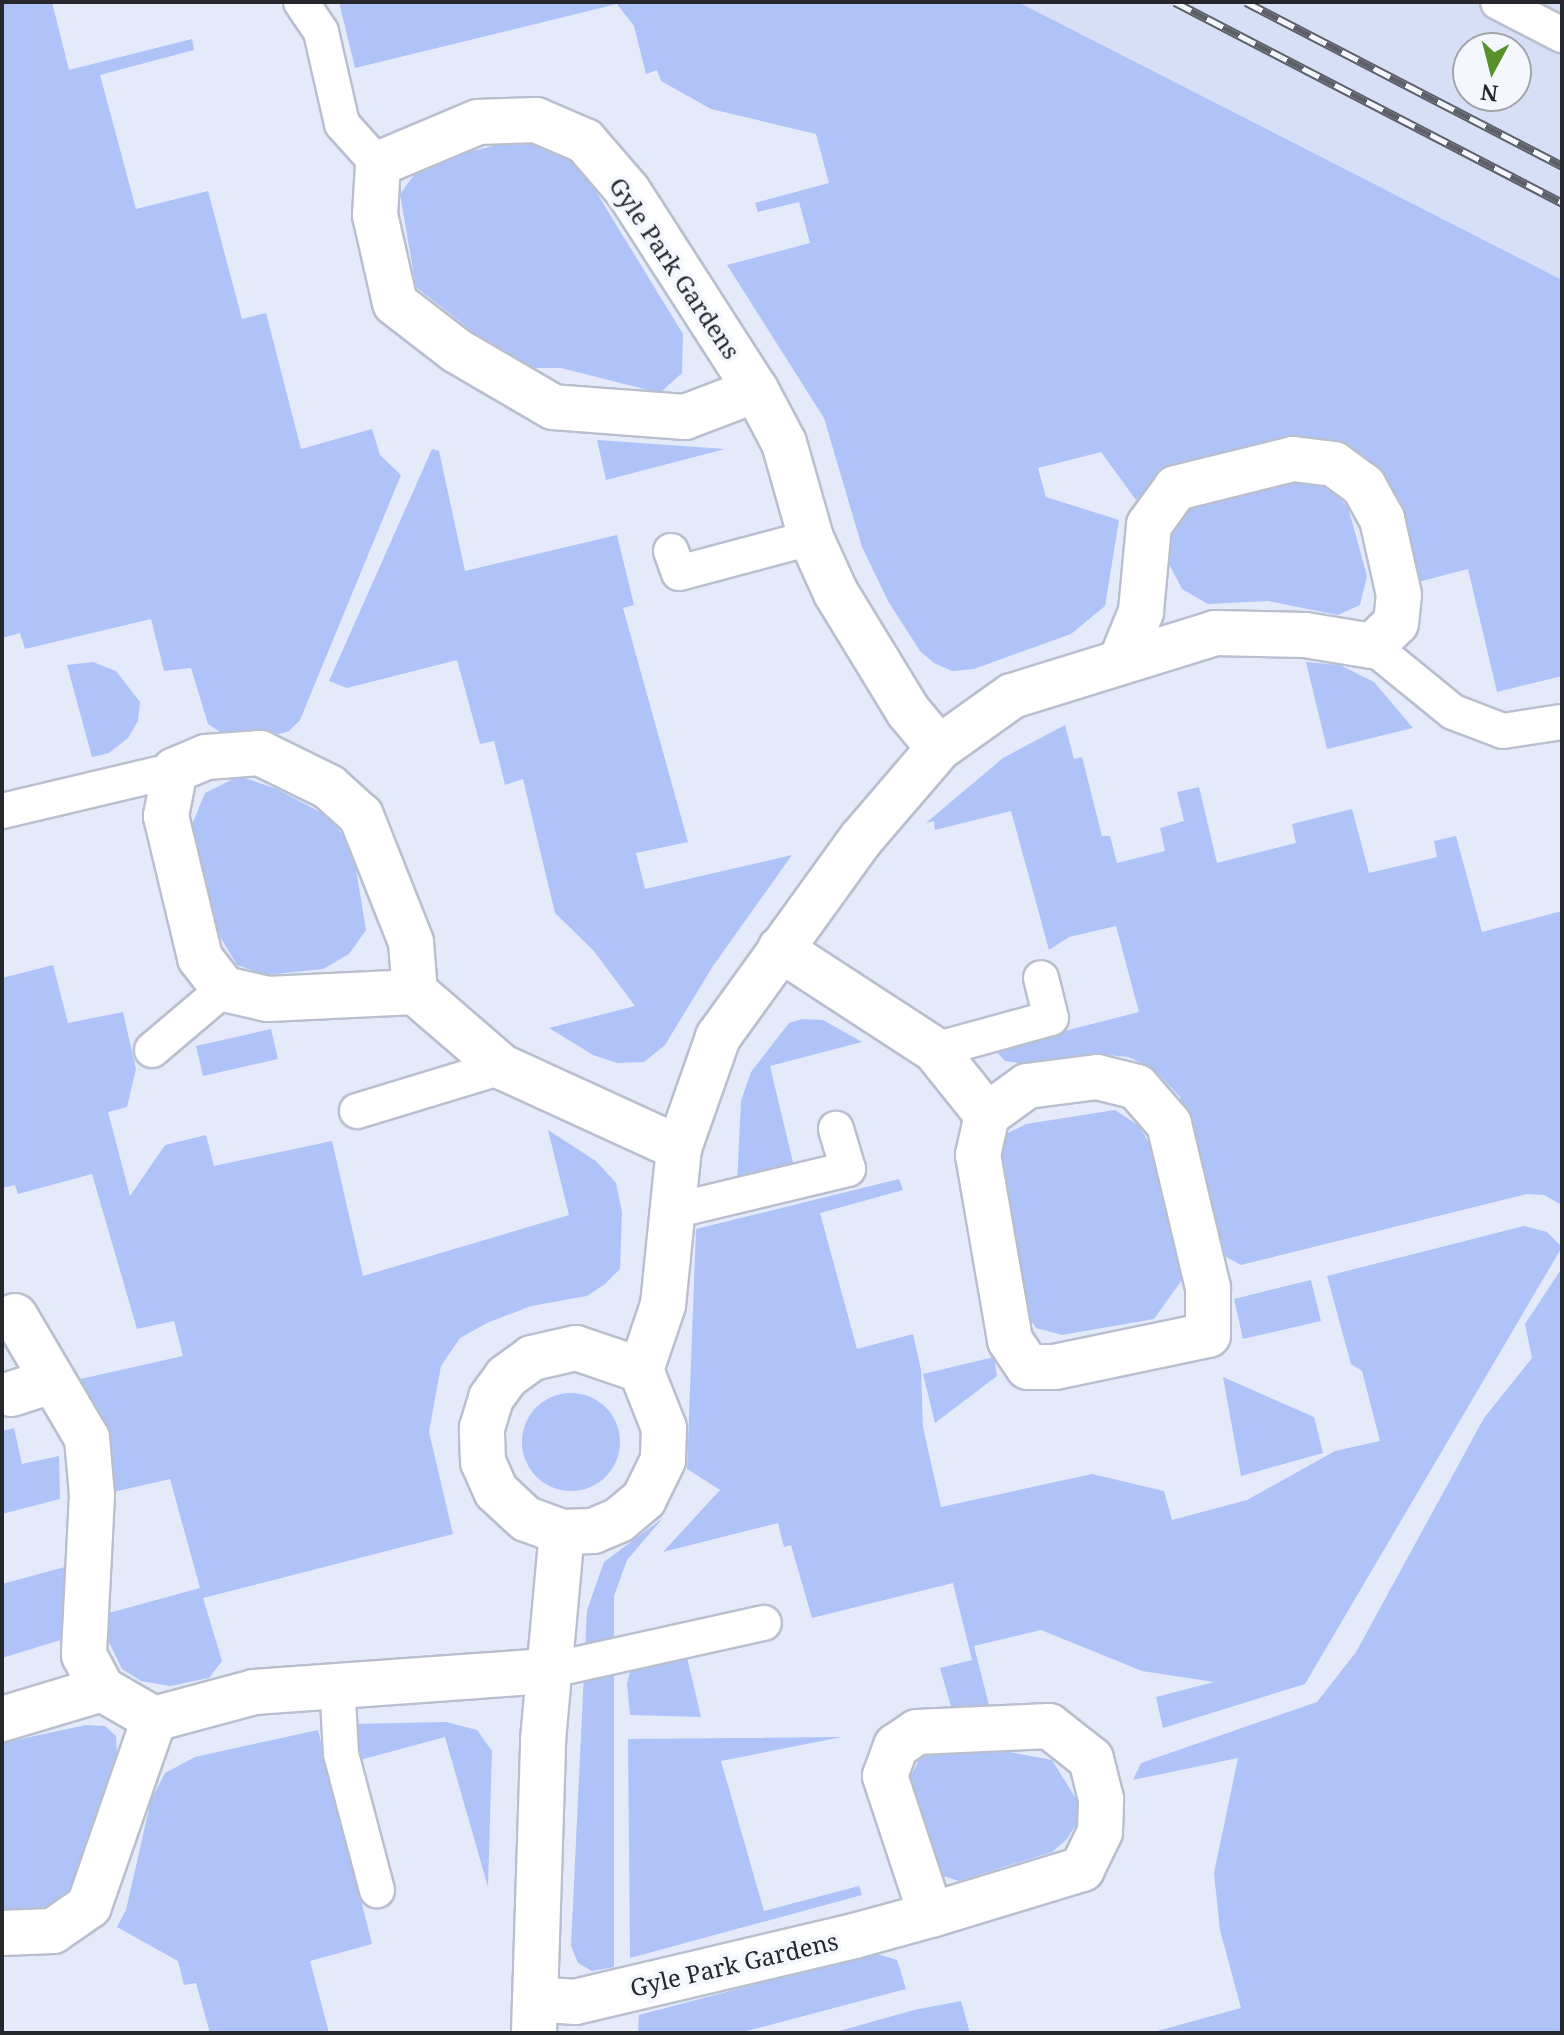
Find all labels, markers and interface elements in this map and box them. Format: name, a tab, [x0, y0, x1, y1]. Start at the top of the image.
north arrow	[1452, 32, 1532, 112]
text: N	[1479, 78, 1500, 110]
street label: Gyle Park Gardens	[604, 172, 746, 364]
street label: Gyle Park Gardens	[627, 1926, 841, 2002]

